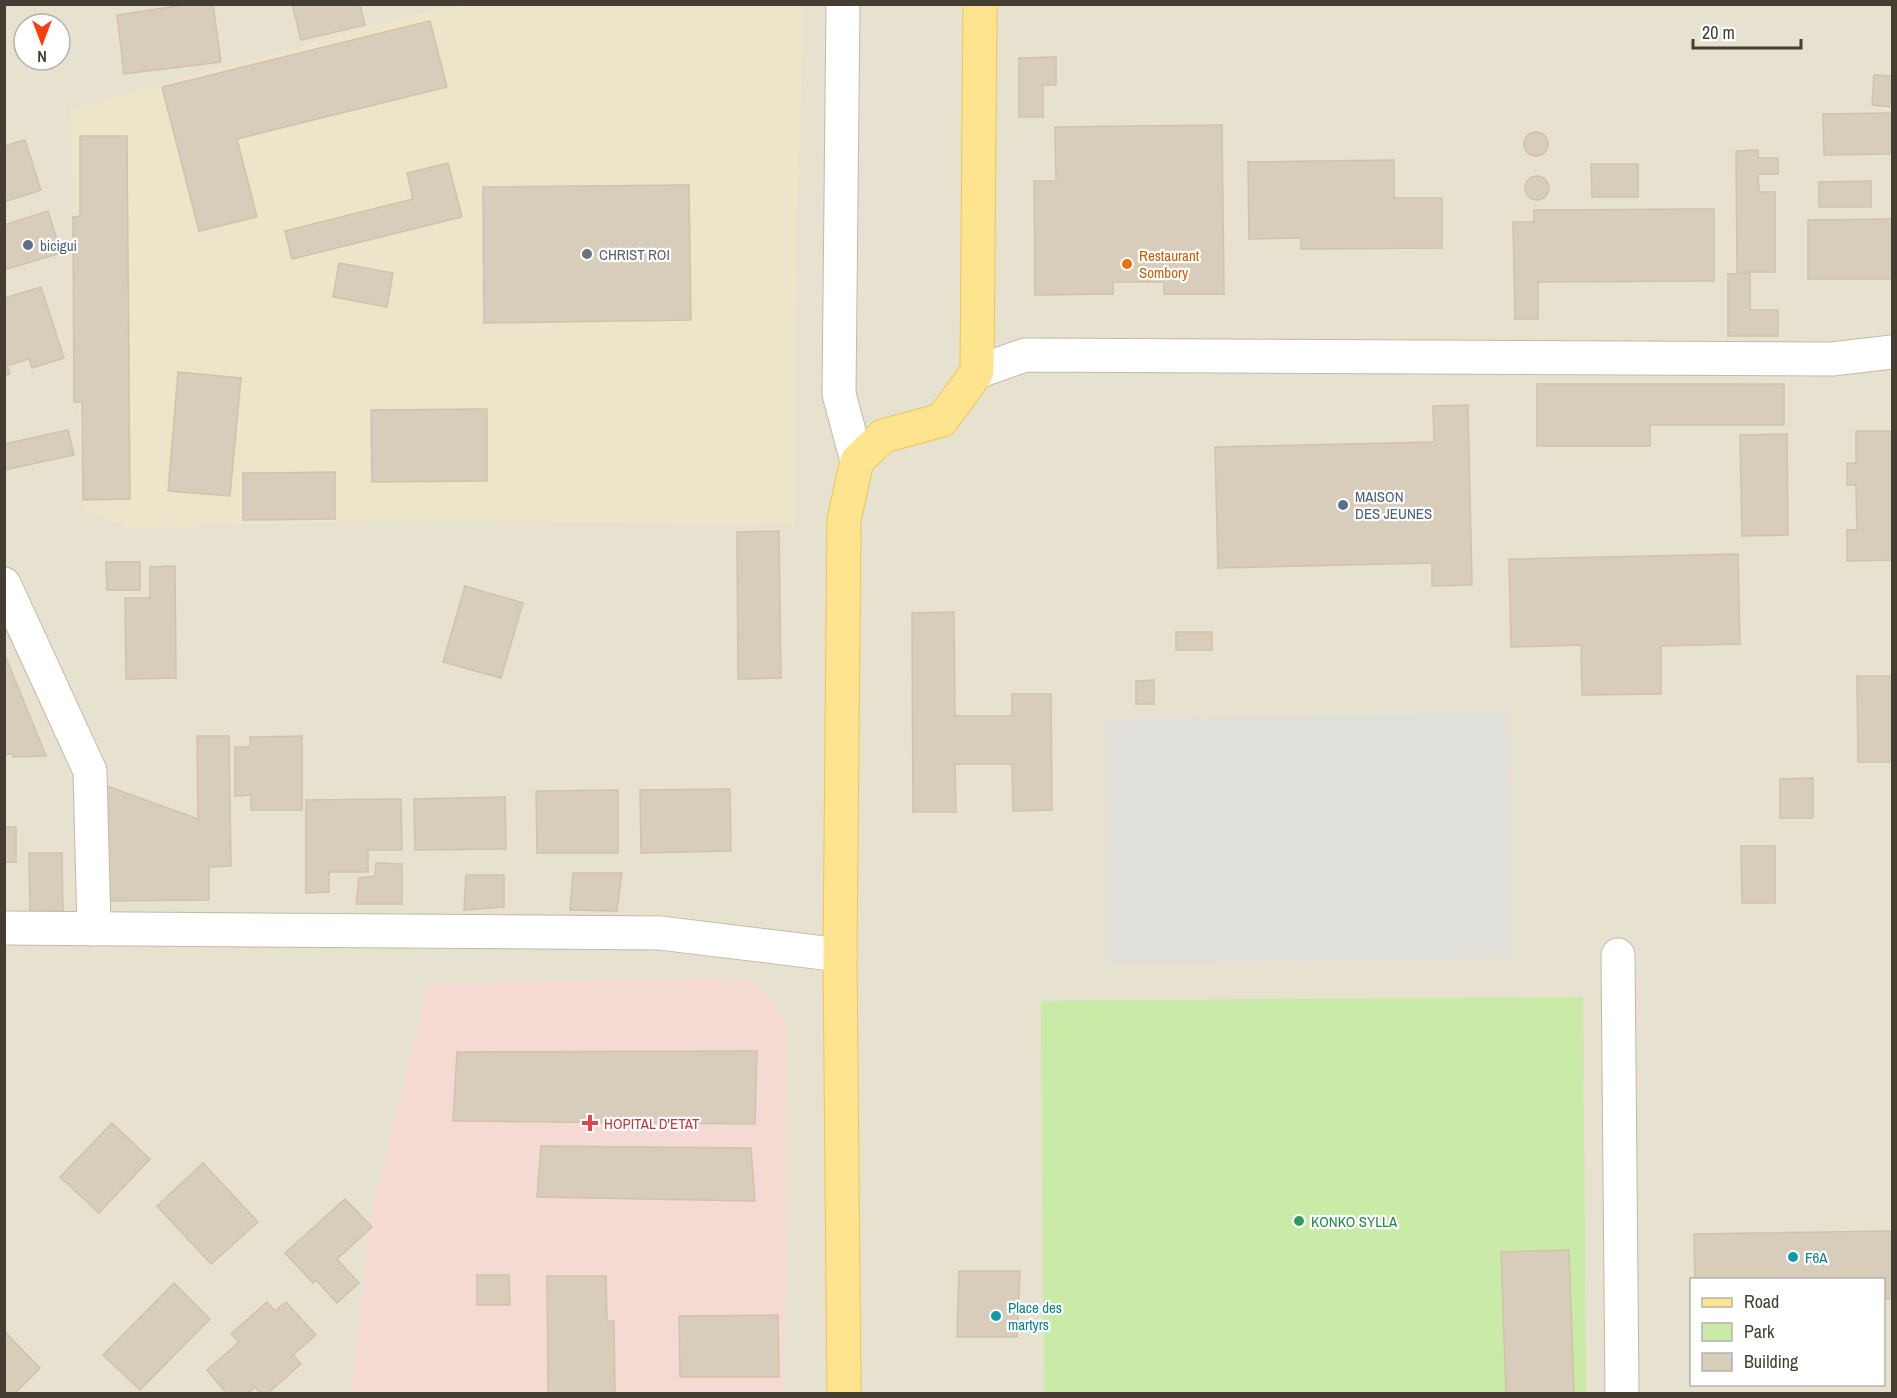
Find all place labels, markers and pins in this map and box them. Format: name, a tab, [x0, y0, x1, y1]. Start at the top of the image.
place label: bicigui	[40, 235, 77, 256]
marker: bicigui	[21, 238, 35, 252]
place label: CHRIST ROI	[599, 244, 670, 265]
place label: Restaurant Sombory	[1139, 245, 1200, 283]
marker: CHRIST ROI	[580, 247, 594, 261]
marker: Restaurant Sombory	[1120, 257, 1134, 271]
place label: MAISON DES JEUNES	[1355, 486, 1432, 524]
marker: MAISON DES JEUNES	[1336, 498, 1350, 512]
place label: HOPITAL D'ETAT	[604, 1113, 700, 1134]
marker: HOPITAL D'ETAT	[581, 1114, 599, 1132]
place label: KONKO SYLLA	[1311, 1211, 1398, 1232]
marker: KONKO SYLLA	[1292, 1214, 1306, 1228]
place label: F6A	[1805, 1247, 1828, 1268]
marker: F6A	[1786, 1250, 1800, 1264]
place label: Place des martyrs	[1008, 1297, 1062, 1335]
marker: Place des martyrs	[989, 1309, 1003, 1323]

